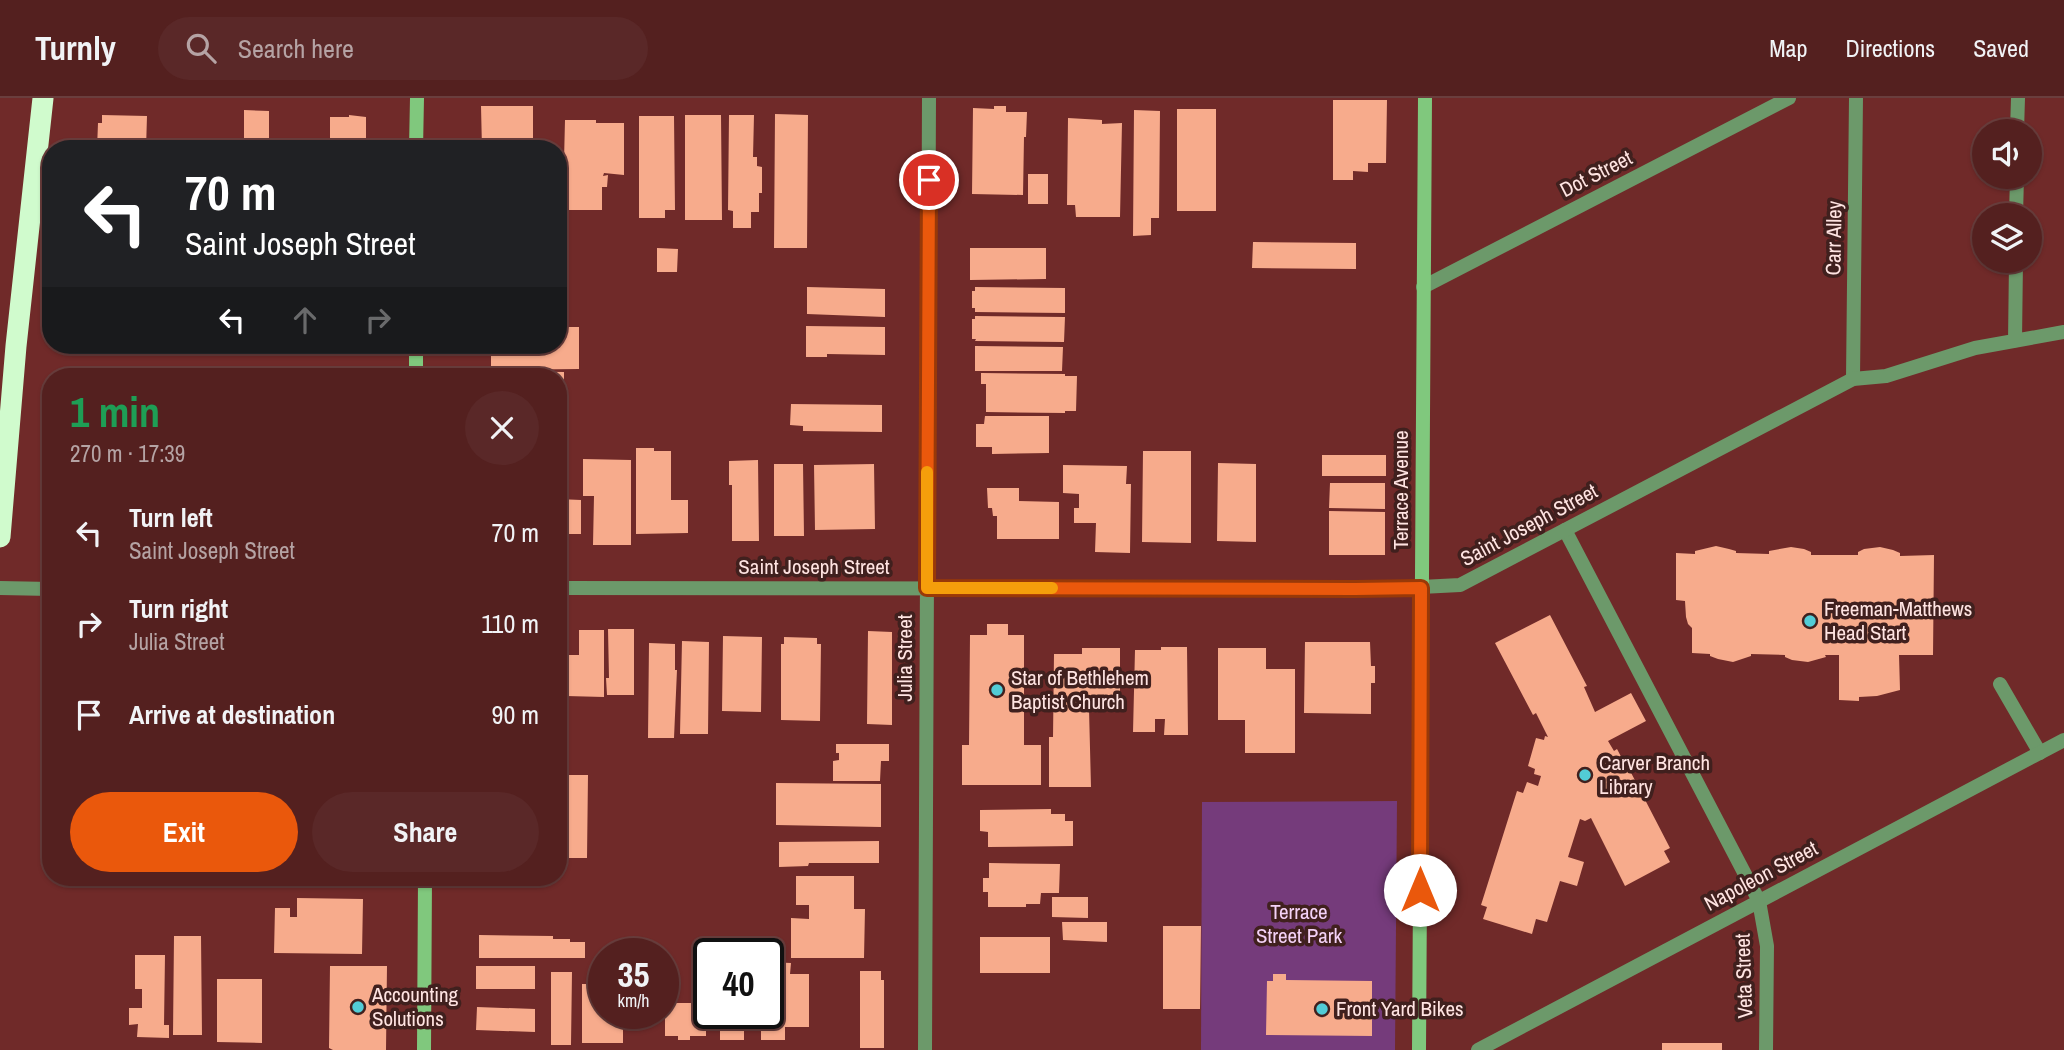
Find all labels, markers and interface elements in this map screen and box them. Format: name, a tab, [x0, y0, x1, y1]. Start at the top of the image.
search box	[158, 17, 648, 80]
text: Turnly	[35, 26, 116, 70]
icon: search	[182, 29, 220, 67]
text: Search here	[238, 31, 354, 66]
text: Map	[1769, 32, 1807, 64]
text: Directions	[1845, 32, 1935, 64]
text: Saved	[1973, 32, 2029, 64]
map controls	[1972, 119, 2042, 273]
button: sound	[1972, 119, 2042, 189]
street label: Dot Street	[1555, 143, 1637, 204]
pin	[899, 150, 959, 210]
text: 70 m	[185, 159, 277, 225]
icon: arrive	[910, 161, 948, 199]
icon: left	[70, 168, 161, 259]
street label: Carr Alley	[1818, 200, 1849, 276]
button: layers	[1972, 203, 2042, 273]
text: Saint Joseph Street	[185, 222, 416, 265]
icon: left	[213, 301, 251, 339]
icon: ahead	[286, 301, 324, 339]
icon: right	[359, 301, 397, 339]
text: 1 min	[70, 384, 160, 440]
button: close	[465, 391, 539, 465]
street label: Terrace Avenue	[1386, 430, 1415, 550]
text: 270 m · 17:39	[70, 438, 185, 469]
street label: Saint Joseph Street	[1455, 476, 1603, 573]
text: Turn left	[129, 500, 213, 535]
icon: left	[70, 514, 108, 552]
text: 70 m	[492, 515, 539, 550]
text: Saint Joseph Street	[129, 535, 295, 566]
street label: Saint Joseph Street	[738, 552, 890, 581]
text: Turn right	[129, 591, 228, 626]
place label: Freeman-Matthews Head Start	[1824, 594, 1972, 647]
icon: right	[70, 605, 108, 643]
text: 110 m	[481, 606, 539, 641]
marker: Freeman-Matthews Head Start	[1802, 613, 1818, 629]
street label: Julia Street	[890, 614, 919, 702]
text: Julia Street	[129, 626, 224, 657]
place label: Star of Bethlehem Baptist Church	[1011, 663, 1149, 716]
marker: Star of Bethlehem Baptist Church	[989, 682, 1005, 698]
icon: arrive	[70, 696, 108, 734]
text: Arrive at destination	[129, 697, 335, 732]
text: 90 m	[492, 697, 539, 732]
place label: Carver Branch Library	[1599, 748, 1710, 801]
marker: Carver Branch Library	[1577, 767, 1593, 783]
button: Exit	[70, 792, 298, 872]
button: Share	[312, 792, 539, 872]
street label: Napoleon Street	[1699, 833, 1823, 918]
position arrow	[1383, 853, 1457, 927]
park label: Terrace Street Park	[1256, 897, 1342, 950]
street label: Veta Street	[1728, 933, 1759, 1019]
speed limit sign: 40	[693, 938, 784, 1029]
text: 35	[618, 951, 649, 998]
place label: Accounting Solutions	[371, 980, 459, 1033]
text: km/h	[618, 988, 650, 1013]
place label: Front Yard Bikes	[1336, 994, 1464, 1023]
marker: Accounting Solutions	[350, 999, 366, 1015]
marker: Front Yard Bikes	[1314, 1001, 1330, 1017]

